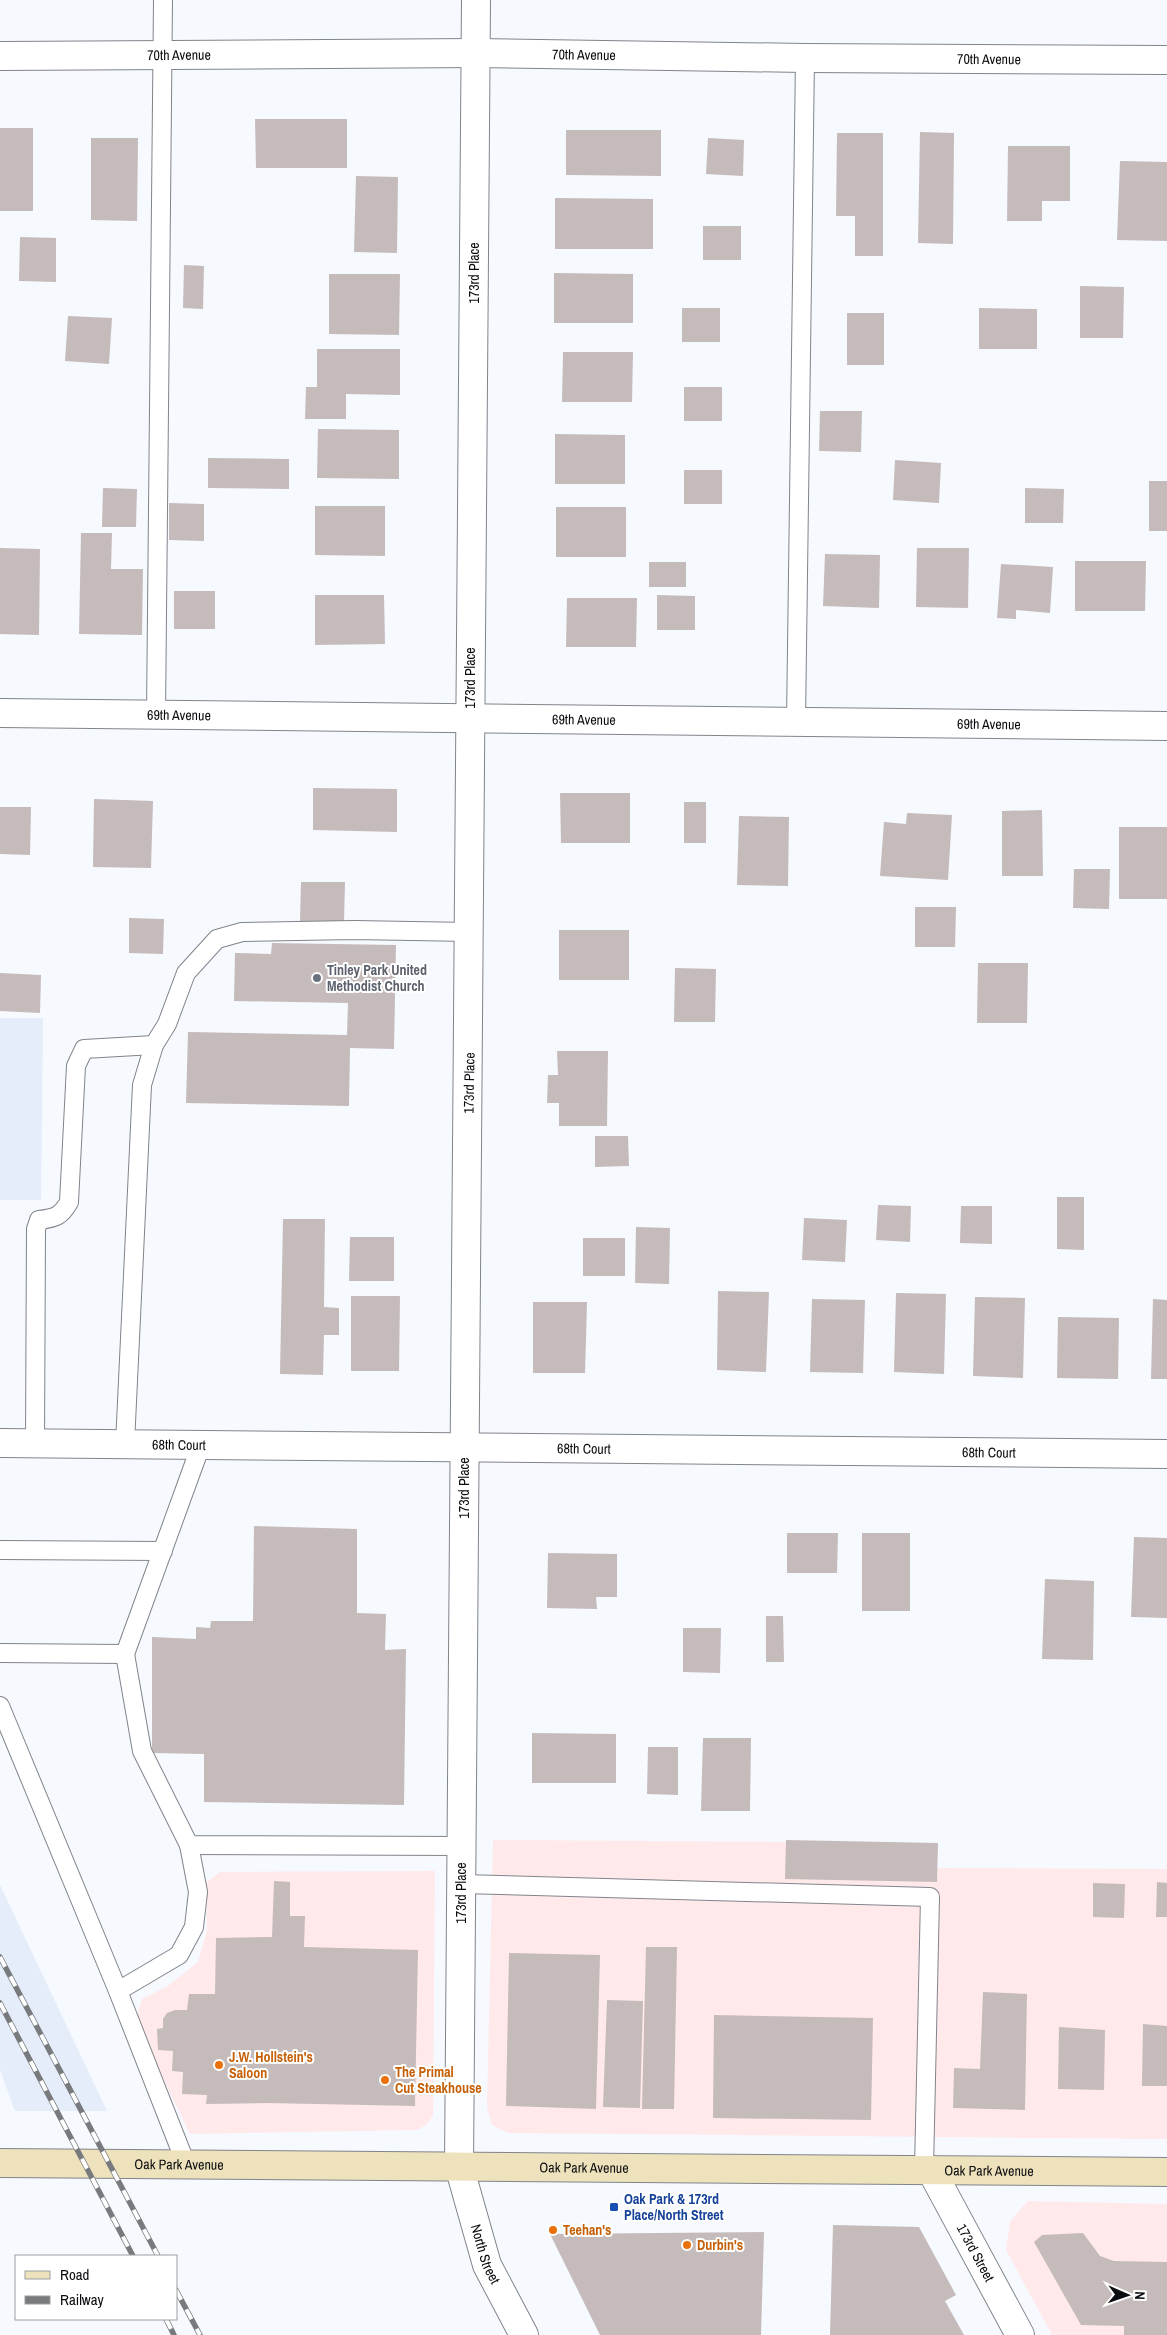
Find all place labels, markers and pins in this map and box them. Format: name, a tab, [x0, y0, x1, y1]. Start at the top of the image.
place label: Tinley Park United Methodist Church	[327, 961, 427, 995]
marker: Tinley Park United Methodist Church	[311, 972, 323, 984]
place label: J.W. Hollstein's Saloon	[229, 2048, 313, 2082]
marker: J.W. Hollstein's Saloon	[213, 2059, 225, 2071]
place label: The Primal Cut Steakhouse	[395, 2063, 482, 2097]
marker: The Primal Cut Steakhouse	[379, 2074, 391, 2086]
place label: Oak Park & 173rd Place/North Street	[624, 2190, 724, 2224]
marker: Oak Park & 173rd Place/North Street	[608, 2201, 620, 2213]
place label: Teehan's	[563, 2221, 611, 2239]
marker: Teehan's	[547, 2224, 559, 2236]
place label: Durbin's	[697, 2236, 743, 2254]
marker: Durbin's	[681, 2239, 693, 2251]

